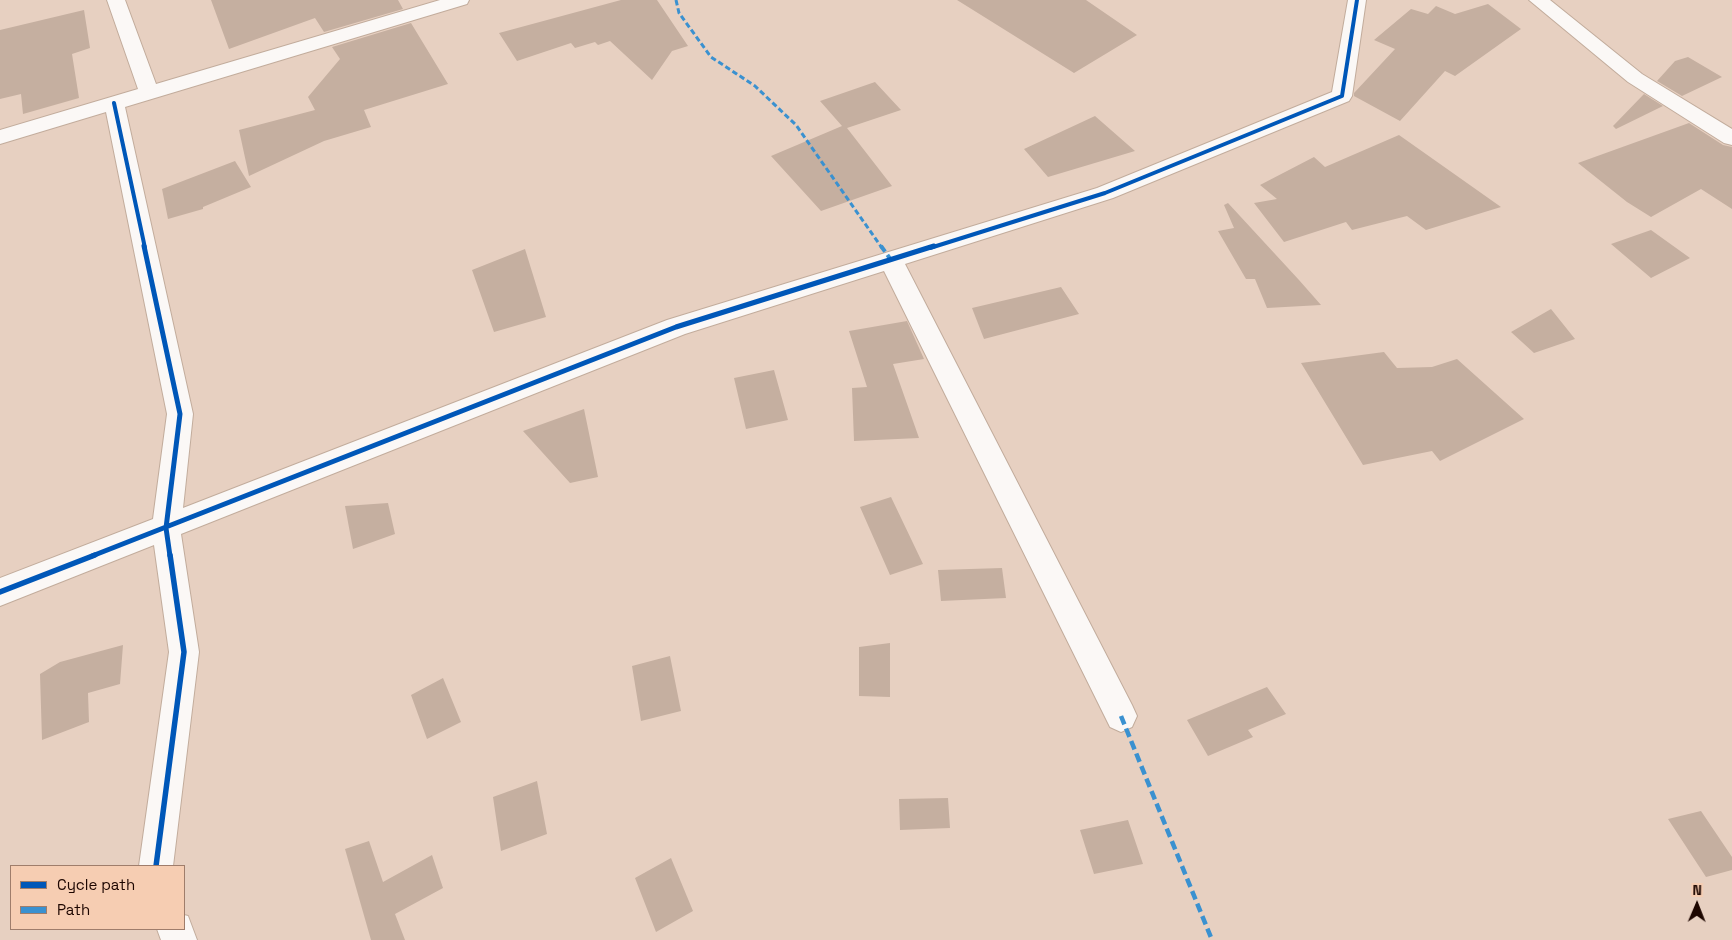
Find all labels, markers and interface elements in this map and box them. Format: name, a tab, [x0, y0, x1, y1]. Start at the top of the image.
legend	[10, 865, 185, 930]
text: Cycle path	[57, 875, 135, 894]
north arrow	[1672, 880, 1722, 930]
text: N	[1692, 881, 1702, 899]
text: Path	[57, 900, 90, 919]

